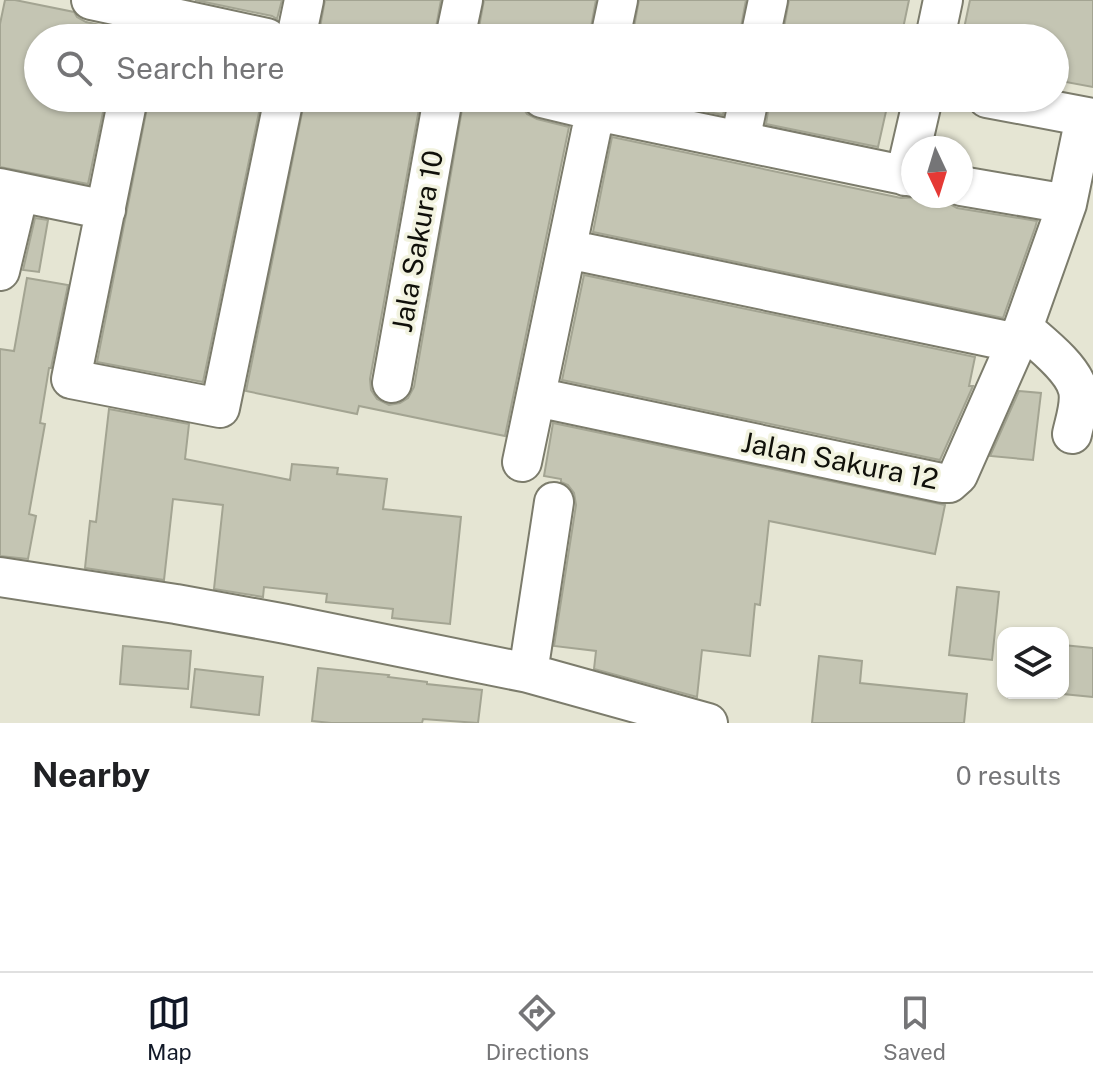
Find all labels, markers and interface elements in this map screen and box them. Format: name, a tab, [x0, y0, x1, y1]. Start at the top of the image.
search box	[24, 24, 1069, 112]
icon: search	[52, 46, 96, 90]
text: Search here	[116, 50, 284, 86]
north arrow	[901, 136, 973, 208]
street label: Jala Sakura 10	[385, 147, 449, 335]
street label: Jalan Sakura 12	[739, 425, 941, 495]
map controls	[997, 627, 1069, 699]
button: layers	[997, 627, 1069, 699]
text: Nearby	[32, 755, 150, 795]
text: 0 results	[956, 760, 1061, 791]
tab: Map	[147, 991, 192, 1065]
tab: Directions	[486, 991, 589, 1065]
tab: Saved	[883, 991, 946, 1065]

